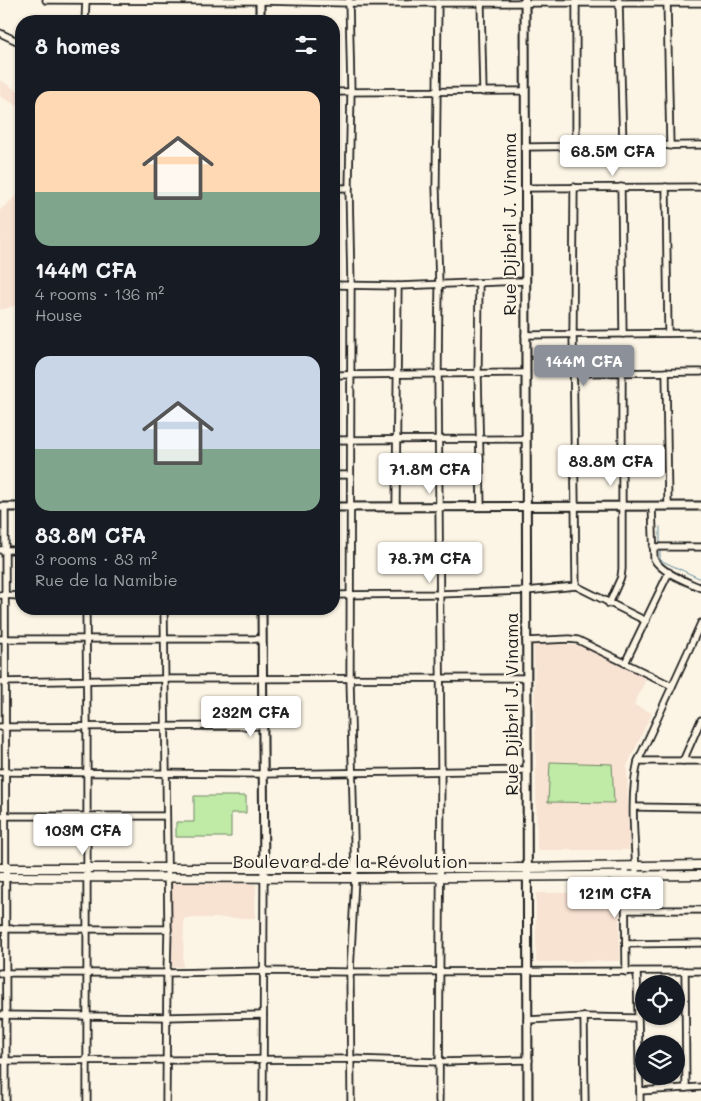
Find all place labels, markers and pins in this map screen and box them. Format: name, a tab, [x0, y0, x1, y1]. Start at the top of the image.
pin: 68.5M CFA	[556, 134, 670, 177]
pin: 144M CFA	[532, 344, 636, 387]
pin: 83.8M CFA	[554, 444, 668, 487]
pin: 71.8M CFA	[373, 452, 487, 495]
pin: 78.7M CFA	[373, 542, 487, 584]
pin: 232M CFA	[199, 696, 303, 738]
pin: 103M CFA	[31, 814, 135, 856]
pin: 121M CFA	[563, 876, 667, 919]

